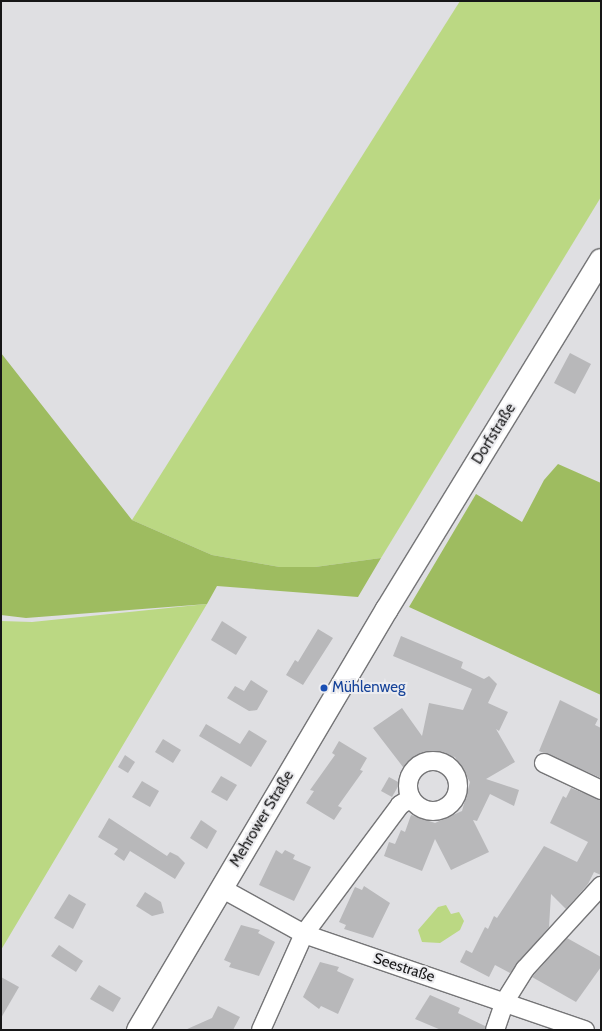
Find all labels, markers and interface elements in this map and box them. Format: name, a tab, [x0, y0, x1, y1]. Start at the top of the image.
street label: Dorfstraße	[468, 400, 520, 468]
place label: Mühlenweg	[332, 679, 405, 697]
marker: Mühlenweg	[319, 683, 329, 693]
street label: Mehrower Straße	[226, 768, 298, 870]
street label: Seestraße	[371, 950, 437, 986]

